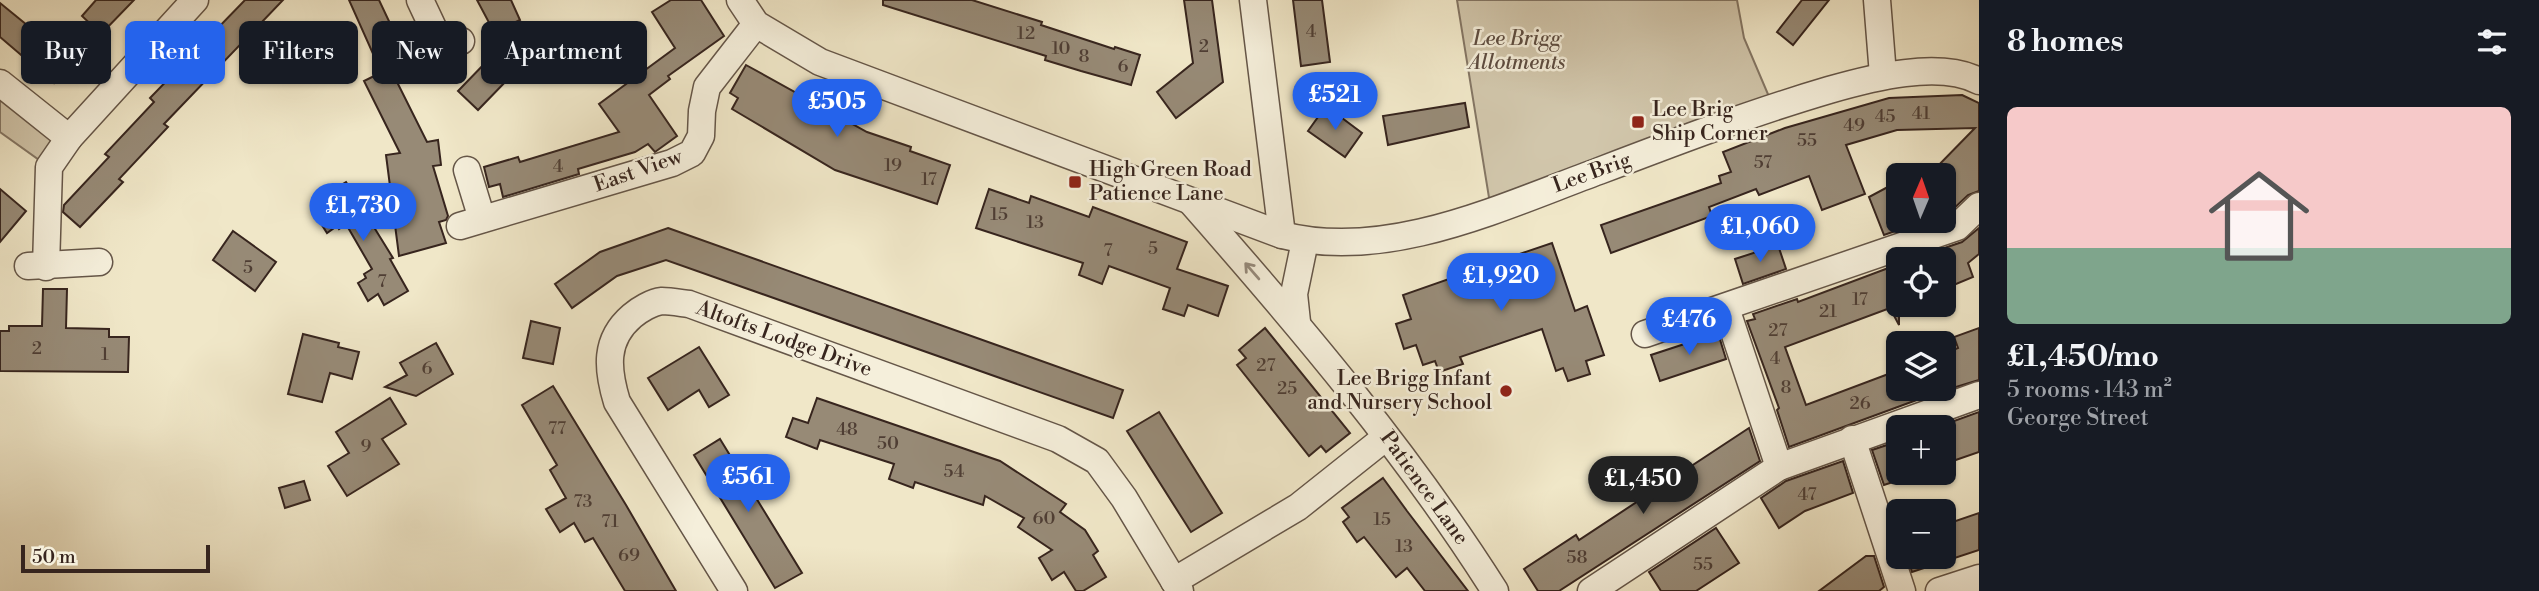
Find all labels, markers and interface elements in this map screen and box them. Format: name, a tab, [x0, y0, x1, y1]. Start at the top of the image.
house number: 4	[1306, 20, 1317, 43]
chip: Buy	[21, 21, 111, 84]
chip: Rent	[125, 21, 225, 84]
chip: Filters	[239, 21, 358, 84]
chip: New	[372, 21, 467, 84]
chip: Apartment	[481, 21, 647, 84]
house number: 12	[1017, 22, 1035, 45]
text: 8 homes	[2007, 23, 2123, 61]
icon: filters	[2473, 23, 2511, 61]
park label: Lee Brigg Allotments	[1467, 26, 1566, 76]
house number: 2	[1199, 35, 1209, 58]
house number: 10	[1051, 37, 1071, 60]
house number: 8	[1078, 45, 1090, 68]
house number: 6	[1118, 55, 1129, 78]
pin: £521	[1294, 72, 1376, 132]
pin: £505	[796, 80, 878, 139]
text: £521	[1309, 81, 1361, 109]
text: £505	[808, 88, 866, 116]
place label: Lee Brig Ship Corner	[1652, 97, 1768, 147]
house number: 41	[1912, 102, 1930, 125]
house number: 45	[1875, 105, 1895, 128]
marker: Lee Brig Ship Corner	[1630, 114, 1646, 130]
house number: 49	[1843, 114, 1865, 137]
house number: 55	[1797, 129, 1817, 152]
street label: East View	[590, 144, 686, 198]
street label: Lee Brig	[1549, 147, 1635, 199]
house number: 57	[1754, 151, 1772, 174]
icon: home	[2196, 153, 2322, 279]
house number: 19	[884, 154, 902, 177]
house number: 4	[553, 155, 564, 178]
place label: High Green Road Patience Lane	[1089, 157, 1252, 207]
north arrow	[1886, 163, 1956, 233]
map controls	[1886, 163, 1956, 569]
house number: 17	[921, 168, 937, 191]
marker: High Green Road Patience Lane	[1067, 174, 1083, 190]
pin: £1,730	[306, 184, 420, 243]
text: £1,730	[325, 192, 401, 220]
house number: 15	[990, 203, 1008, 226]
pin: £1,060	[1703, 204, 1817, 264]
house number: 13	[1026, 211, 1044, 234]
text: £1,060	[1720, 213, 1800, 241]
house number: 5	[1148, 237, 1158, 260]
house number: 7	[1103, 239, 1113, 262]
button: locate	[1886, 247, 1956, 317]
pin: £1,920	[1444, 254, 1558, 313]
house number: 5	[243, 256, 253, 279]
one-way arrow	[1244, 262, 1260, 280]
text: £1,920	[1463, 262, 1539, 290]
house number: 7	[377, 270, 387, 293]
house number: 17	[1852, 288, 1868, 311]
street label: Altofts Lodge Drive	[692, 295, 875, 383]
pin: £476	[1648, 298, 1730, 357]
house number: 21	[1819, 300, 1837, 323]
text: £476	[1662, 306, 1716, 334]
house number: 27	[1768, 319, 1788, 342]
button: layers	[1886, 331, 1956, 401]
house number: 2	[32, 337, 42, 360]
text: £1,450/mo	[2007, 338, 2159, 376]
house number: 1	[101, 343, 109, 366]
house number: 4	[1770, 347, 1781, 370]
house number: 27	[1256, 354, 1276, 377]
house number: 6	[422, 357, 433, 380]
place label: Lee Brigg Infant and Nursery School	[1307, 366, 1493, 416]
house number: 8	[1780, 376, 1792, 399]
text: 5 rooms · 143 m²	[2007, 376, 2172, 404]
house number: 25	[1277, 377, 1297, 400]
marker: Lee Brigg Infant and Nursery School	[1498, 383, 1514, 399]
house number: 26	[1849, 392, 1871, 415]
text: George Street	[2007, 404, 2149, 432]
button: +	[1886, 415, 1956, 485]
house number: 77	[548, 417, 566, 440]
house number: 48	[836, 418, 858, 441]
street label: Patience Lane	[1374, 426, 1474, 550]
house number: 50	[877, 432, 899, 455]
house number: 9	[361, 435, 372, 458]
pin: £561	[707, 454, 789, 514]
pin: £1,450	[1586, 456, 1700, 516]
house number: 54	[944, 460, 965, 483]
text: £561	[722, 463, 774, 491]
text: £1,450	[1604, 465, 1682, 493]
house number: 47	[1797, 483, 1817, 506]
house number: 73	[574, 490, 592, 513]
button: −	[1886, 499, 1956, 569]
house number: 60	[1033, 507, 1055, 530]
house number: 15	[1373, 508, 1391, 531]
house number: 71	[601, 510, 619, 533]
house number: 13	[1395, 535, 1413, 558]
scale bar	[21, 542, 210, 574]
house number: 69	[618, 544, 640, 567]
text: 50 m	[32, 545, 76, 569]
house number: 58	[1567, 546, 1587, 569]
house number: 55	[1693, 553, 1713, 576]

